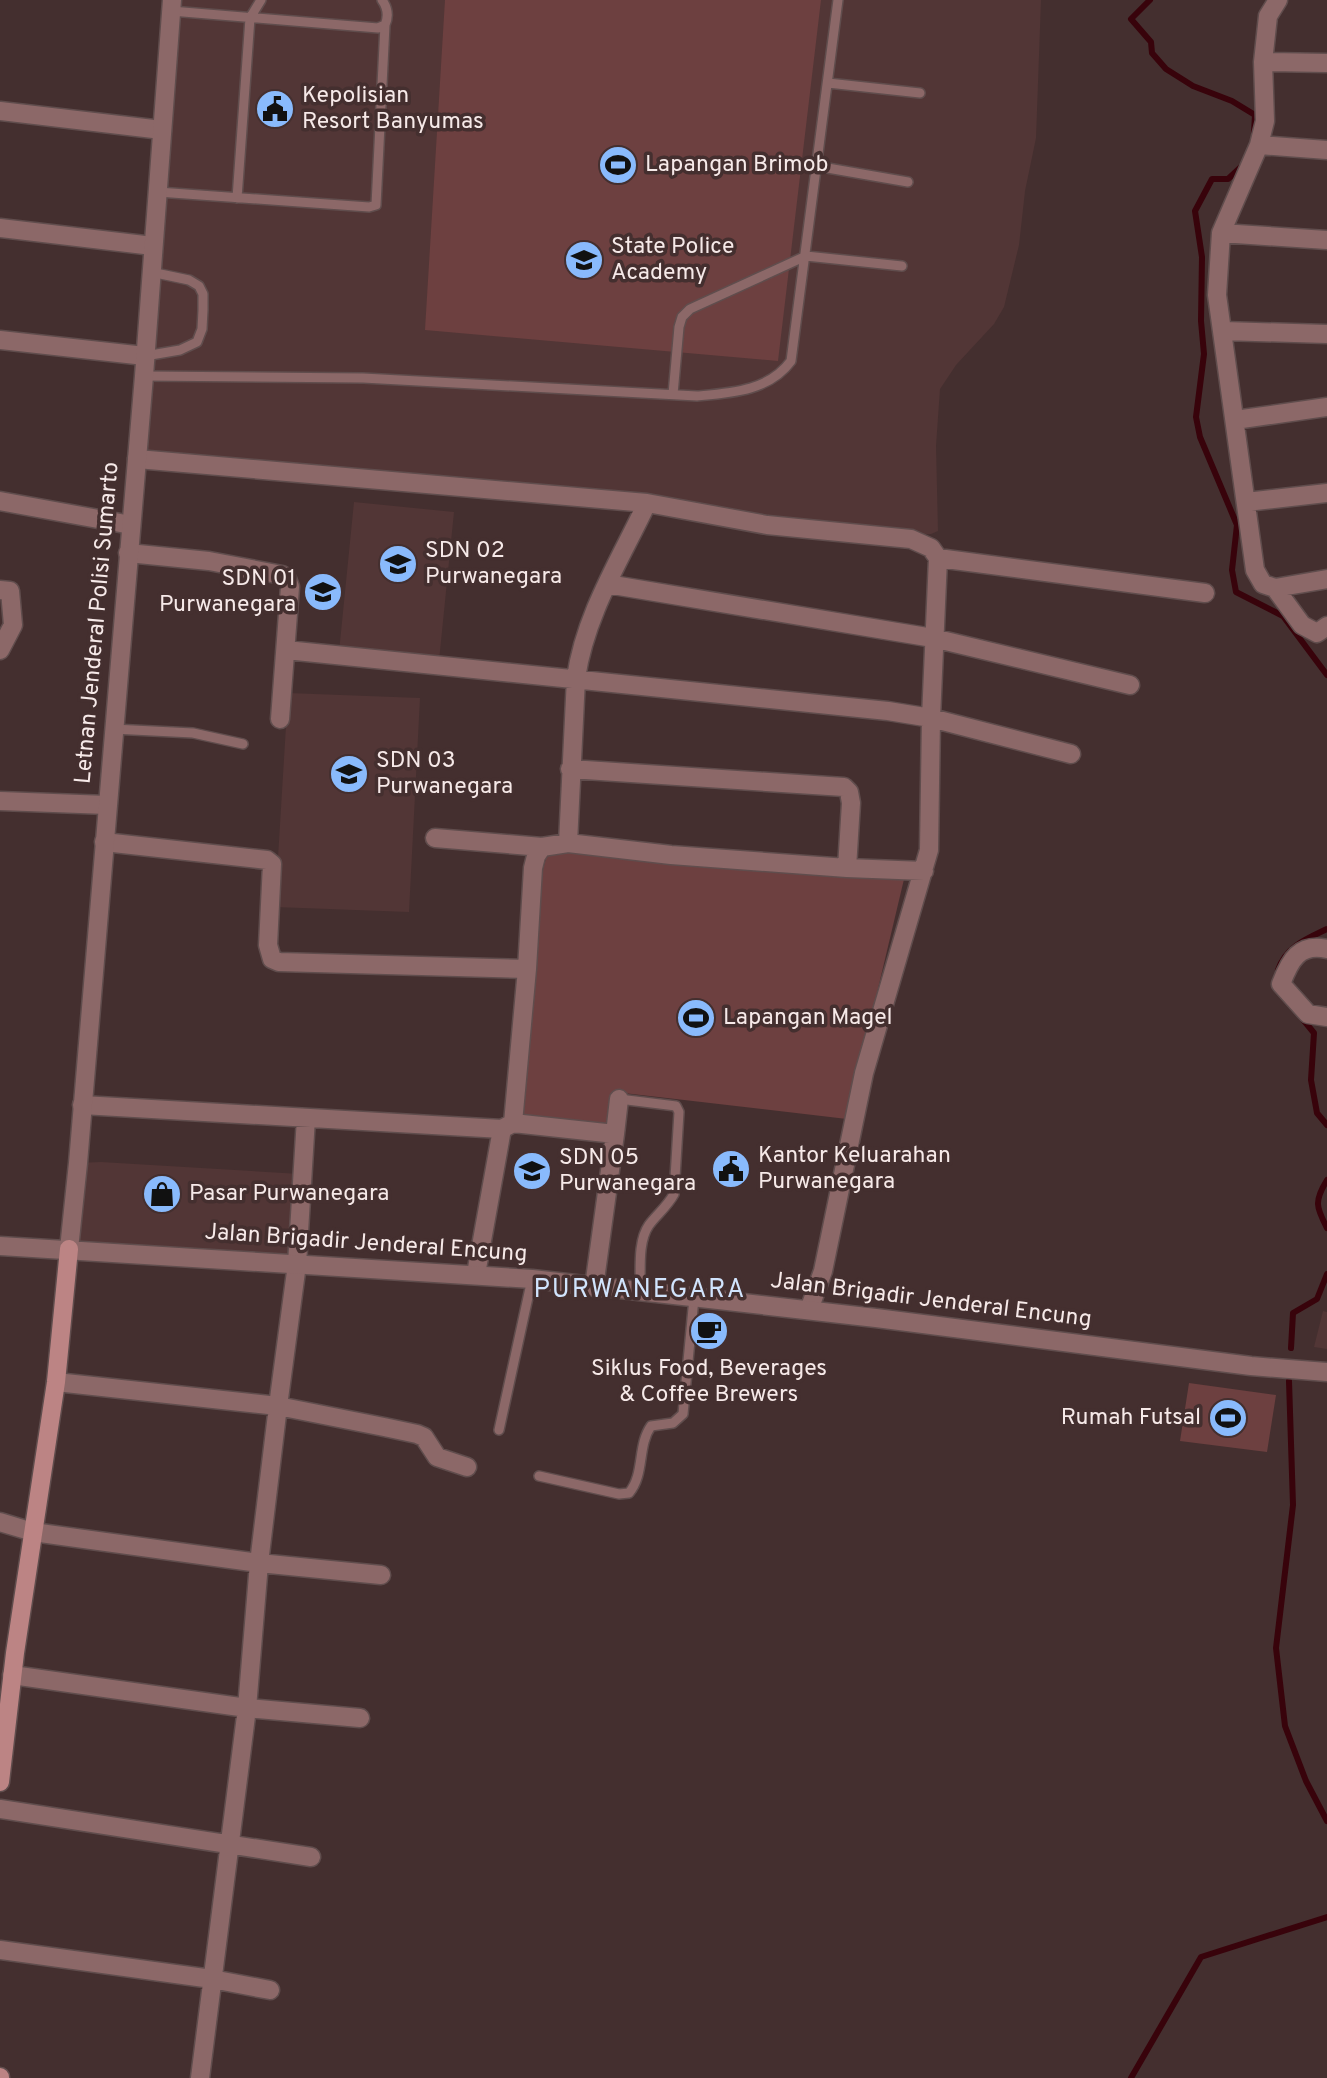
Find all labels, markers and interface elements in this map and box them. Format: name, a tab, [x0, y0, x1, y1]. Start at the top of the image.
place label: Kepolisian Resort Banyumas	[302, 82, 484, 137]
public building icon: Kepolisian Resort Banyumas	[254, 88, 296, 130]
sports icon: Lapangan Brimob	[597, 144, 639, 186]
place label: Lapangan Brimob	[645, 151, 829, 180]
place label: State Police Academy	[611, 233, 734, 288]
school or university icon: State Police Academy	[563, 239, 605, 281]
street label: Letnan Jenderal Polisi Sumarto	[69, 461, 127, 785]
place label: SDN 02 Purwanegara	[425, 537, 562, 592]
school or university icon: SDN 02 Purwanegara	[377, 543, 419, 585]
place label: SDN 01 Purwanegara	[159, 565, 296, 620]
school or university icon: SDN 01 Purwanegara	[302, 571, 344, 613]
place label: SDN 03 Purwanegara	[376, 747, 513, 802]
school or university icon: SDN 03 Purwanegara	[328, 753, 370, 795]
sports icon: Lapangan Magel	[675, 997, 717, 1039]
place label: Lapangan Magel	[723, 1004, 893, 1033]
place label: Kantor Keluarahan Purwanegara	[758, 1142, 951, 1197]
place label: SDN 05 Purwanegara	[559, 1144, 696, 1199]
public building icon: Kantor Keluarahan Purwanegara	[710, 1148, 752, 1190]
school or university icon: SDN 05 Purwanegara	[511, 1150, 553, 1192]
shop icon: Pasar Purwanegara	[141, 1173, 183, 1215]
place label: Pasar Purwanegara	[189, 1180, 389, 1209]
street label: Jalan Brigadir Jenderal Encung	[204, 1218, 528, 1270]
street label: Jalan Brigadir Jenderal Encung	[769, 1267, 1093, 1335]
district label: PURWANEGARA	[534, 1274, 746, 1307]
cafe icon: Siklus Food, Beverages & Coffee Brewers	[688, 1310, 730, 1352]
place label: Siklus Food, Beverages & Coffee Brewers	[591, 1355, 827, 1410]
sports icon: Rumah Futsal	[1207, 1397, 1249, 1439]
place label: Rumah Futsal	[1061, 1404, 1201, 1433]

